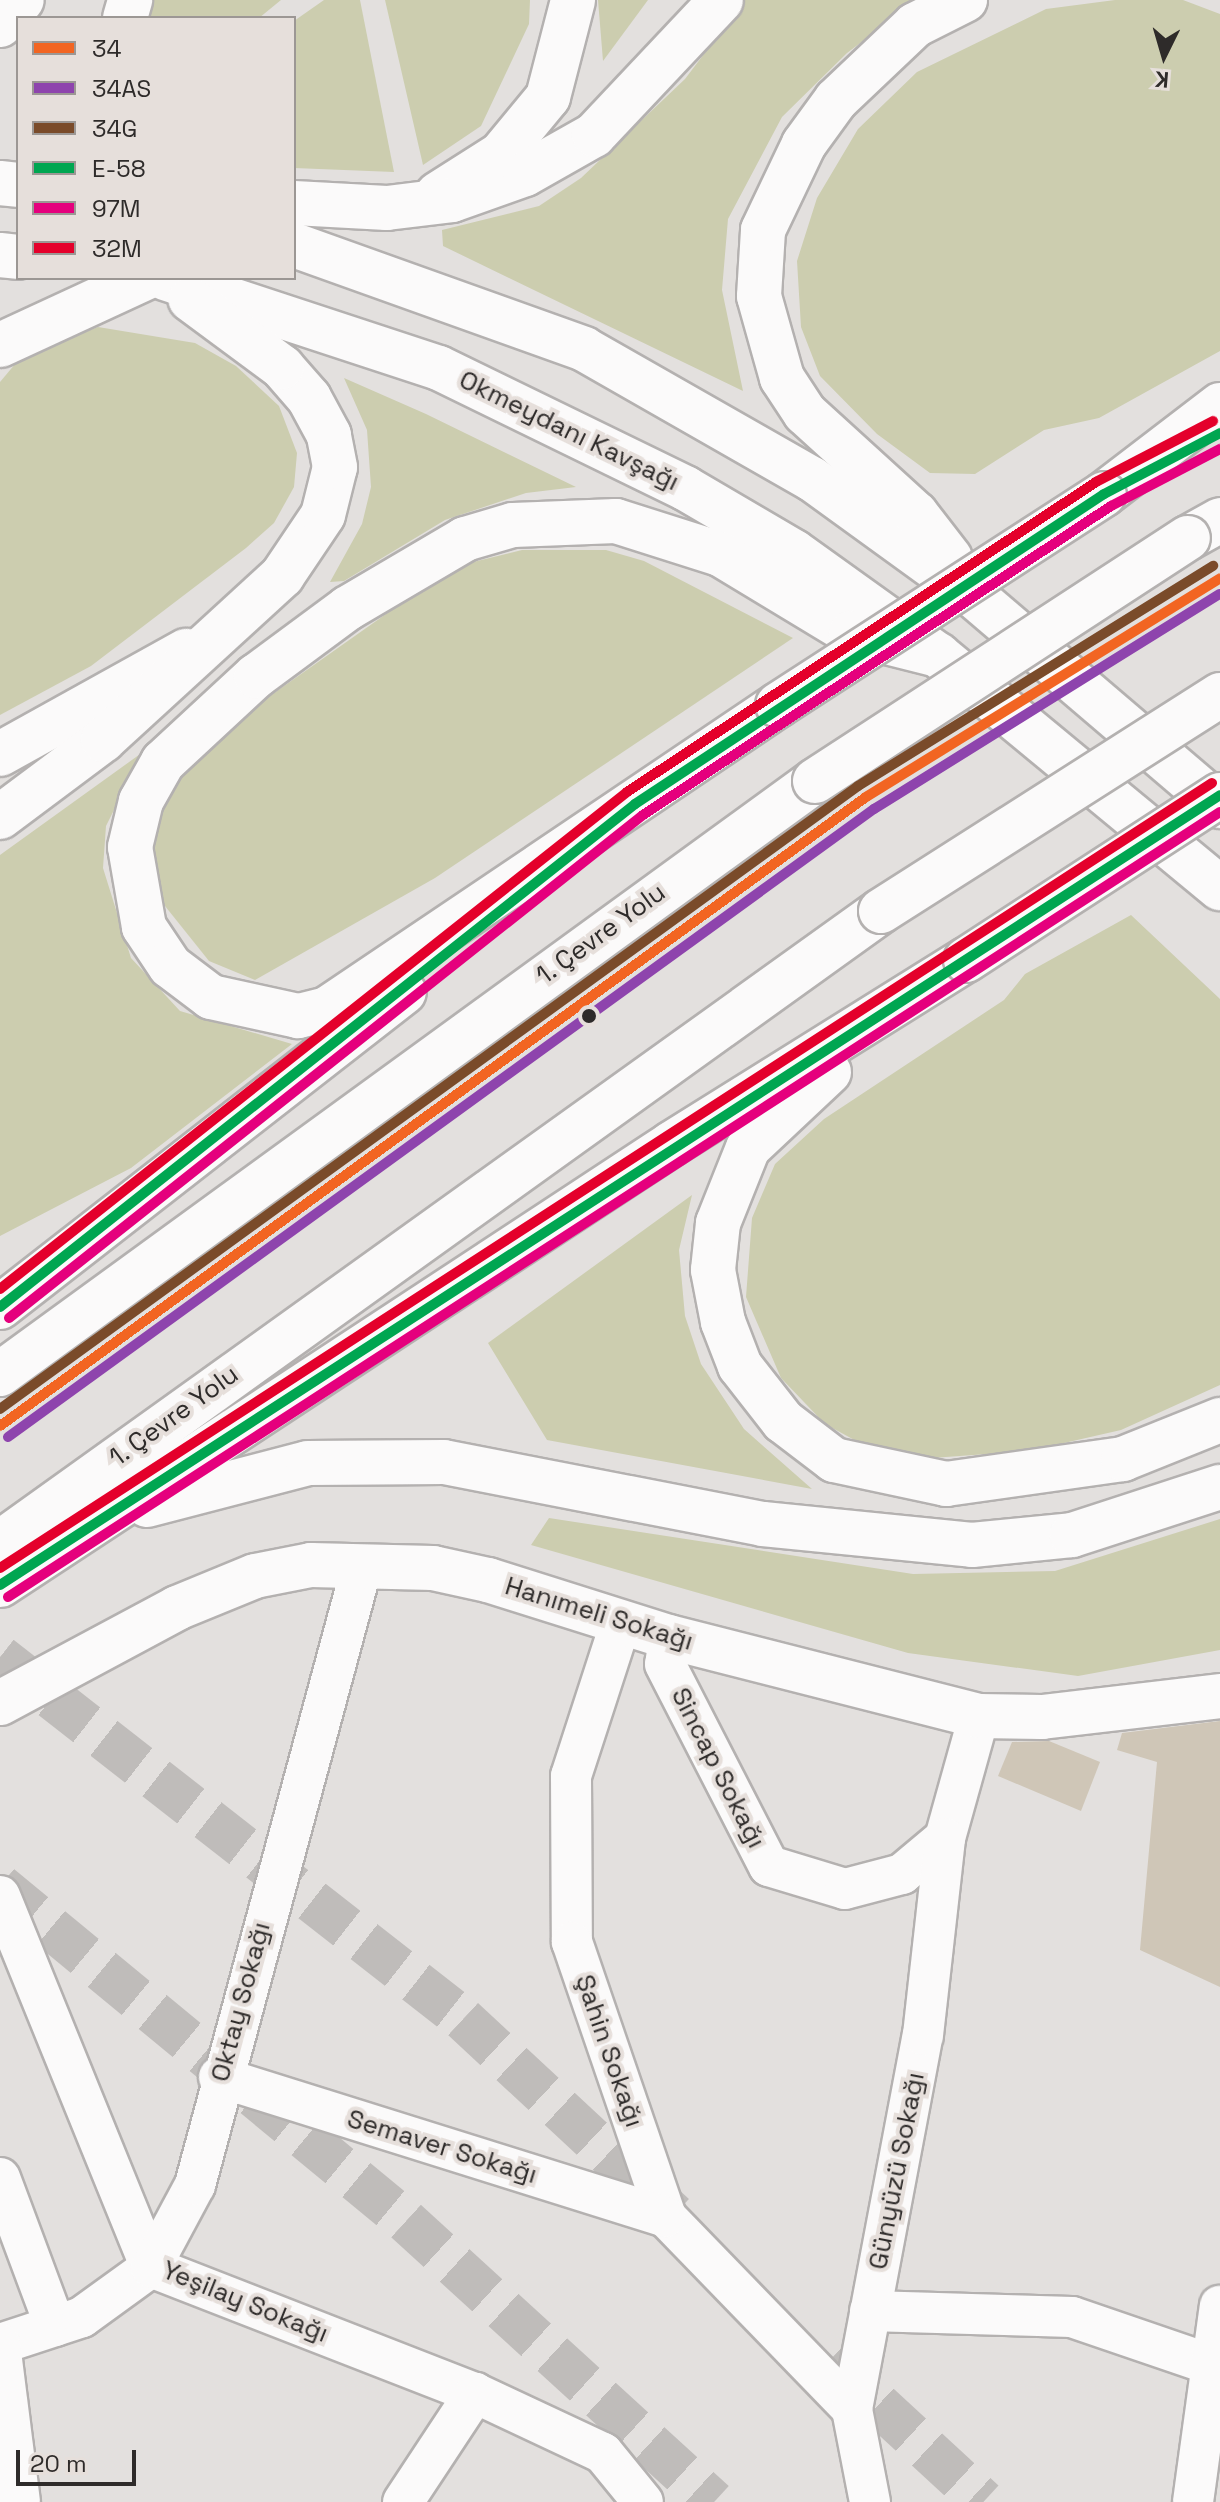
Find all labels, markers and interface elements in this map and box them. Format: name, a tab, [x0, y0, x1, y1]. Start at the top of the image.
legend	[16, 16, 296, 280]
north arrow	[1124, 16, 1204, 96]
text: 34	[92, 33, 122, 64]
text: K	[1154, 65, 1170, 94]
text: 34AS	[92, 73, 151, 104]
text: 34G	[92, 113, 137, 144]
text: E-58	[92, 153, 146, 184]
text: 97M	[92, 193, 141, 224]
text: 32M	[92, 233, 142, 264]
street label: Okmeydanı Kavşağı	[454, 364, 684, 498]
street label: 1. Çevre Yolu	[530, 876, 672, 992]
unlabelled marker	[581, 1008, 597, 1024]
street label: 1. Çevre Yolu	[103, 1358, 245, 1474]
street label: Hanımeli Sokağı	[501, 1571, 697, 1657]
street label: Sincap Sokağı	[664, 1683, 772, 1853]
street label: Oktay Sokağı	[205, 1919, 277, 2085]
street label: Şahin Sokağı	[568, 1971, 650, 2131]
street label: Günyüzü Sokağı	[863, 2070, 931, 2272]
street label: Semaver Sokağı	[343, 2103, 541, 2191]
street label: Yeşilay Sokağı	[158, 2255, 332, 2349]
scale bar	[20, 2434, 140, 2484]
text: 20 m	[30, 2448, 87, 2479]

